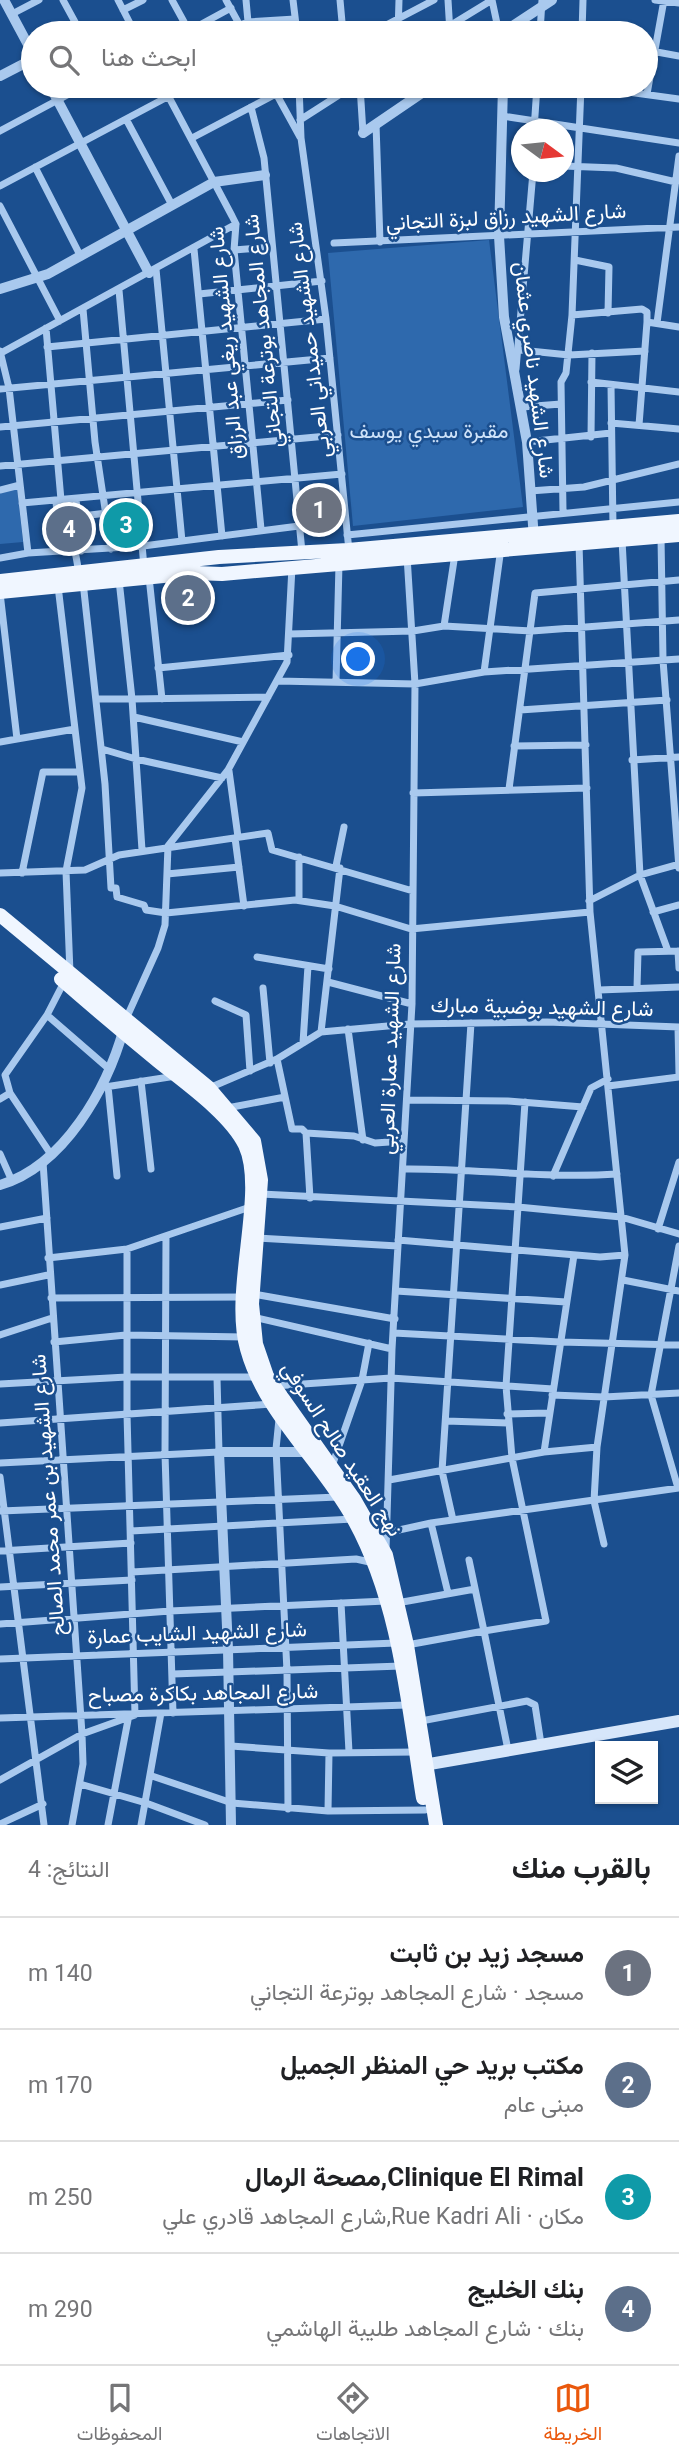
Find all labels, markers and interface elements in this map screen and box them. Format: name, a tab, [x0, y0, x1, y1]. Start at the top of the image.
search box	[21, 21, 658, 98]
icon: search	[45, 41, 83, 79]
text: ابحث هنا	[101, 42, 197, 72]
north arrow	[511, 119, 574, 182]
street label: شارع الشهيد رزاق لبزة التجاني	[385, 199, 627, 240]
street label: شارع المجاهد بوترعة التجاني	[239, 213, 292, 449]
street label: شارع الشهيد حميداني العربي	[283, 220, 340, 459]
street label: شارع الشهيد ريغي عبد الرزاق	[204, 225, 253, 460]
street label: شارع الشهيد ناصري عثمان	[504, 260, 559, 480]
park label: مقبرة سيدي يوسف	[350, 419, 508, 448]
pin: 1	[296, 484, 342, 536]
pin: 3	[103, 499, 149, 551]
pin: 4	[46, 503, 92, 555]
pin: 2	[165, 572, 211, 624]
your location	[341, 642, 375, 676]
street label: شارع الشهيد عمارة العربي	[374, 943, 411, 1155]
street label: شارع الشهيد بوضبية مبارك	[430, 993, 654, 1023]
street label: شارع الشهيد بن عمر محمد الصالح	[26, 1353, 72, 1637]
street label: نهج العقيد صالح السوفي	[272, 1357, 407, 1544]
street label: شارع الشهيد الشايب عمارة	[87, 1617, 307, 1651]
street label: شارع المجاهد بكاكرة مصباح	[88, 1679, 318, 1709]
map controls	[595, 1741, 658, 1804]
button: layers	[595, 1741, 658, 1804]
text: بالقرب منك	[512, 1850, 651, 1885]
text: النتائج: 4	[28, 1856, 110, 1883]
text: مسجد زيد بن ثابت	[390, 1938, 584, 1968]
text: 140 m	[28, 1960, 93, 1987]
text: 1	[621, 1960, 635, 1987]
text: مسجد · شارع المجاهد بوترعة التجاني	[250, 1979, 584, 2006]
text: مكتب بريد حي المنظر الجميل	[280, 2050, 584, 2080]
text: 170 m	[28, 2072, 93, 2099]
text: 2	[621, 2072, 635, 2099]
text: مبنى عام	[504, 2091, 584, 2118]
text: Clinique El Rimal,مصحة الرمال	[245, 2162, 584, 2192]
text: 250 m	[28, 2184, 93, 2211]
text: 3	[621, 2184, 635, 2211]
text: مكان · Rue Kadri Ali,شارع المجاهد قادري علي	[162, 2203, 584, 2230]
text: بنك الخليج	[467, 2274, 584, 2304]
text: 290 m	[28, 2296, 93, 2323]
text: 4	[621, 2296, 635, 2323]
text: بنك · شارع المجاهد طليبة الهاشمي	[266, 2315, 584, 2342]
tab: المحفوظات	[77, 2379, 162, 2450]
tab: الاتجاهات	[316, 2379, 390, 2450]
tab: الخريطة	[543, 2379, 602, 2450]

